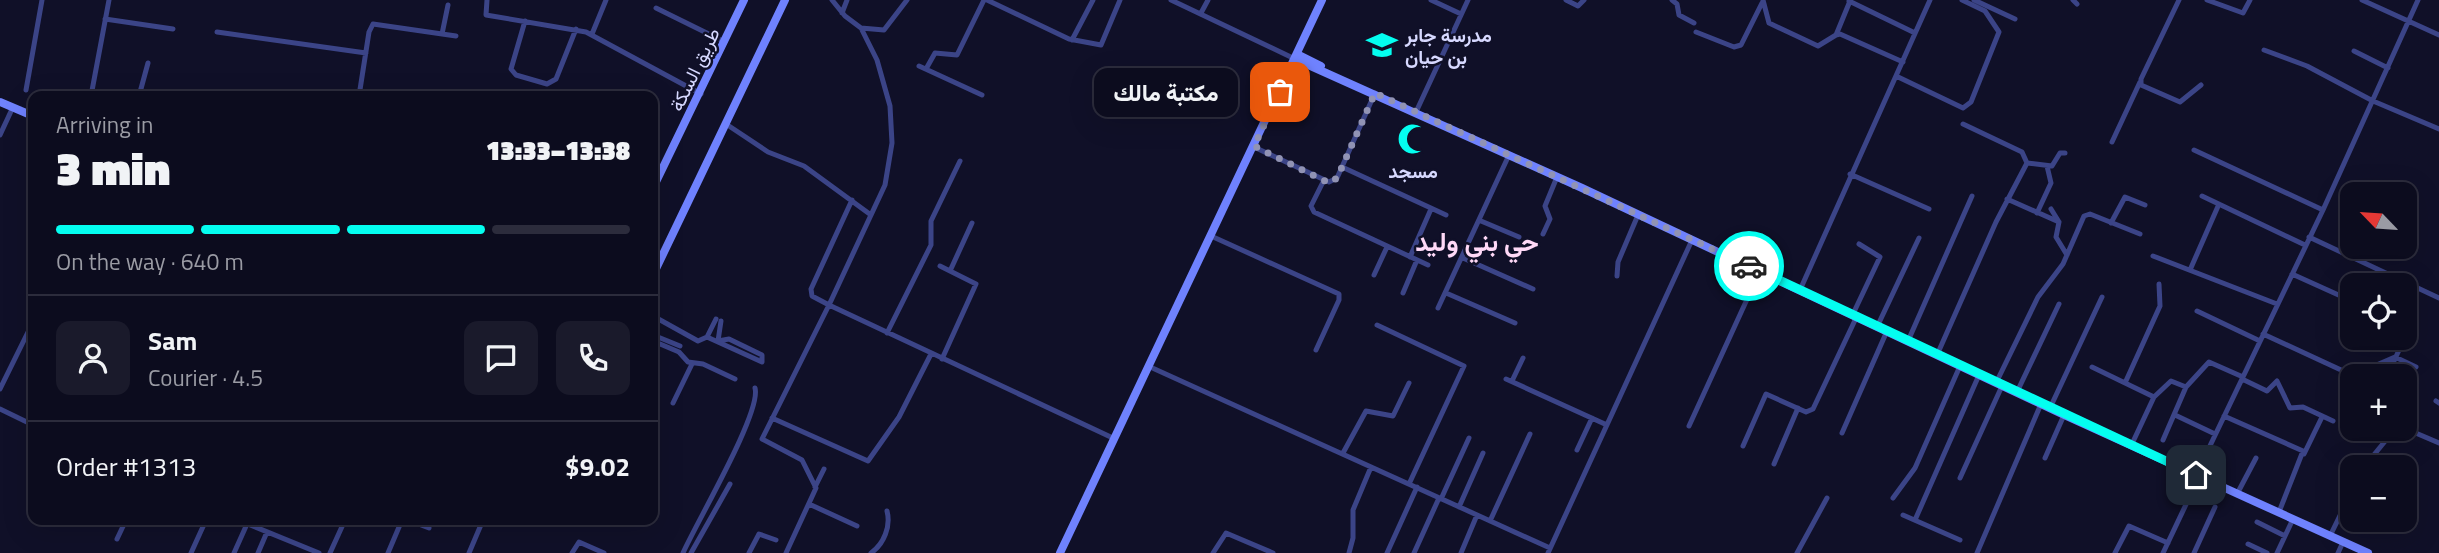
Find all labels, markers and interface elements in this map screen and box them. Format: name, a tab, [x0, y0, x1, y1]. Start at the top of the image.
place label: مدرسة جابر بن حيان	[1404, 20, 1492, 71]
street label: طريق السكة	[661, 22, 727, 116]
school or university icon: مدرسة جابر بن حيان	[1365, 28, 1399, 62]
pin	[1250, 62, 1310, 122]
callout: مكتبة مالك	[1094, 68, 1238, 116]
icon: bag	[1261, 73, 1299, 111]
text: مكتبة مالك	[1114, 75, 1218, 110]
text: Arriving in	[56, 107, 153, 142]
mosque icon: مسجد	[1396, 122, 1430, 156]
text: 13:33–13:38	[486, 131, 630, 170]
text: 3 min	[56, 133, 170, 203]
place label: مسجد	[1388, 156, 1438, 185]
north arrow	[2340, 182, 2417, 259]
map controls	[2340, 182, 2417, 532]
district label: حي بني وليد	[1415, 222, 1539, 264]
courier	[1714, 231, 1784, 301]
text: On the way · 640 m	[56, 244, 244, 279]
icon: car	[1730, 247, 1768, 285]
button: locate	[2340, 273, 2417, 350]
button: person	[56, 321, 130, 395]
text: Sam	[148, 321, 197, 360]
button: chat	[464, 321, 538, 395]
button: phone	[556, 321, 630, 395]
text: Courier · 4.5	[148, 360, 263, 395]
button: +	[2340, 364, 2417, 441]
pin	[2166, 445, 2226, 505]
text: Order #1313	[56, 447, 196, 486]
text: $9.02	[565, 447, 630, 486]
button: −	[2340, 455, 2417, 532]
icon: home	[2177, 456, 2215, 494]

